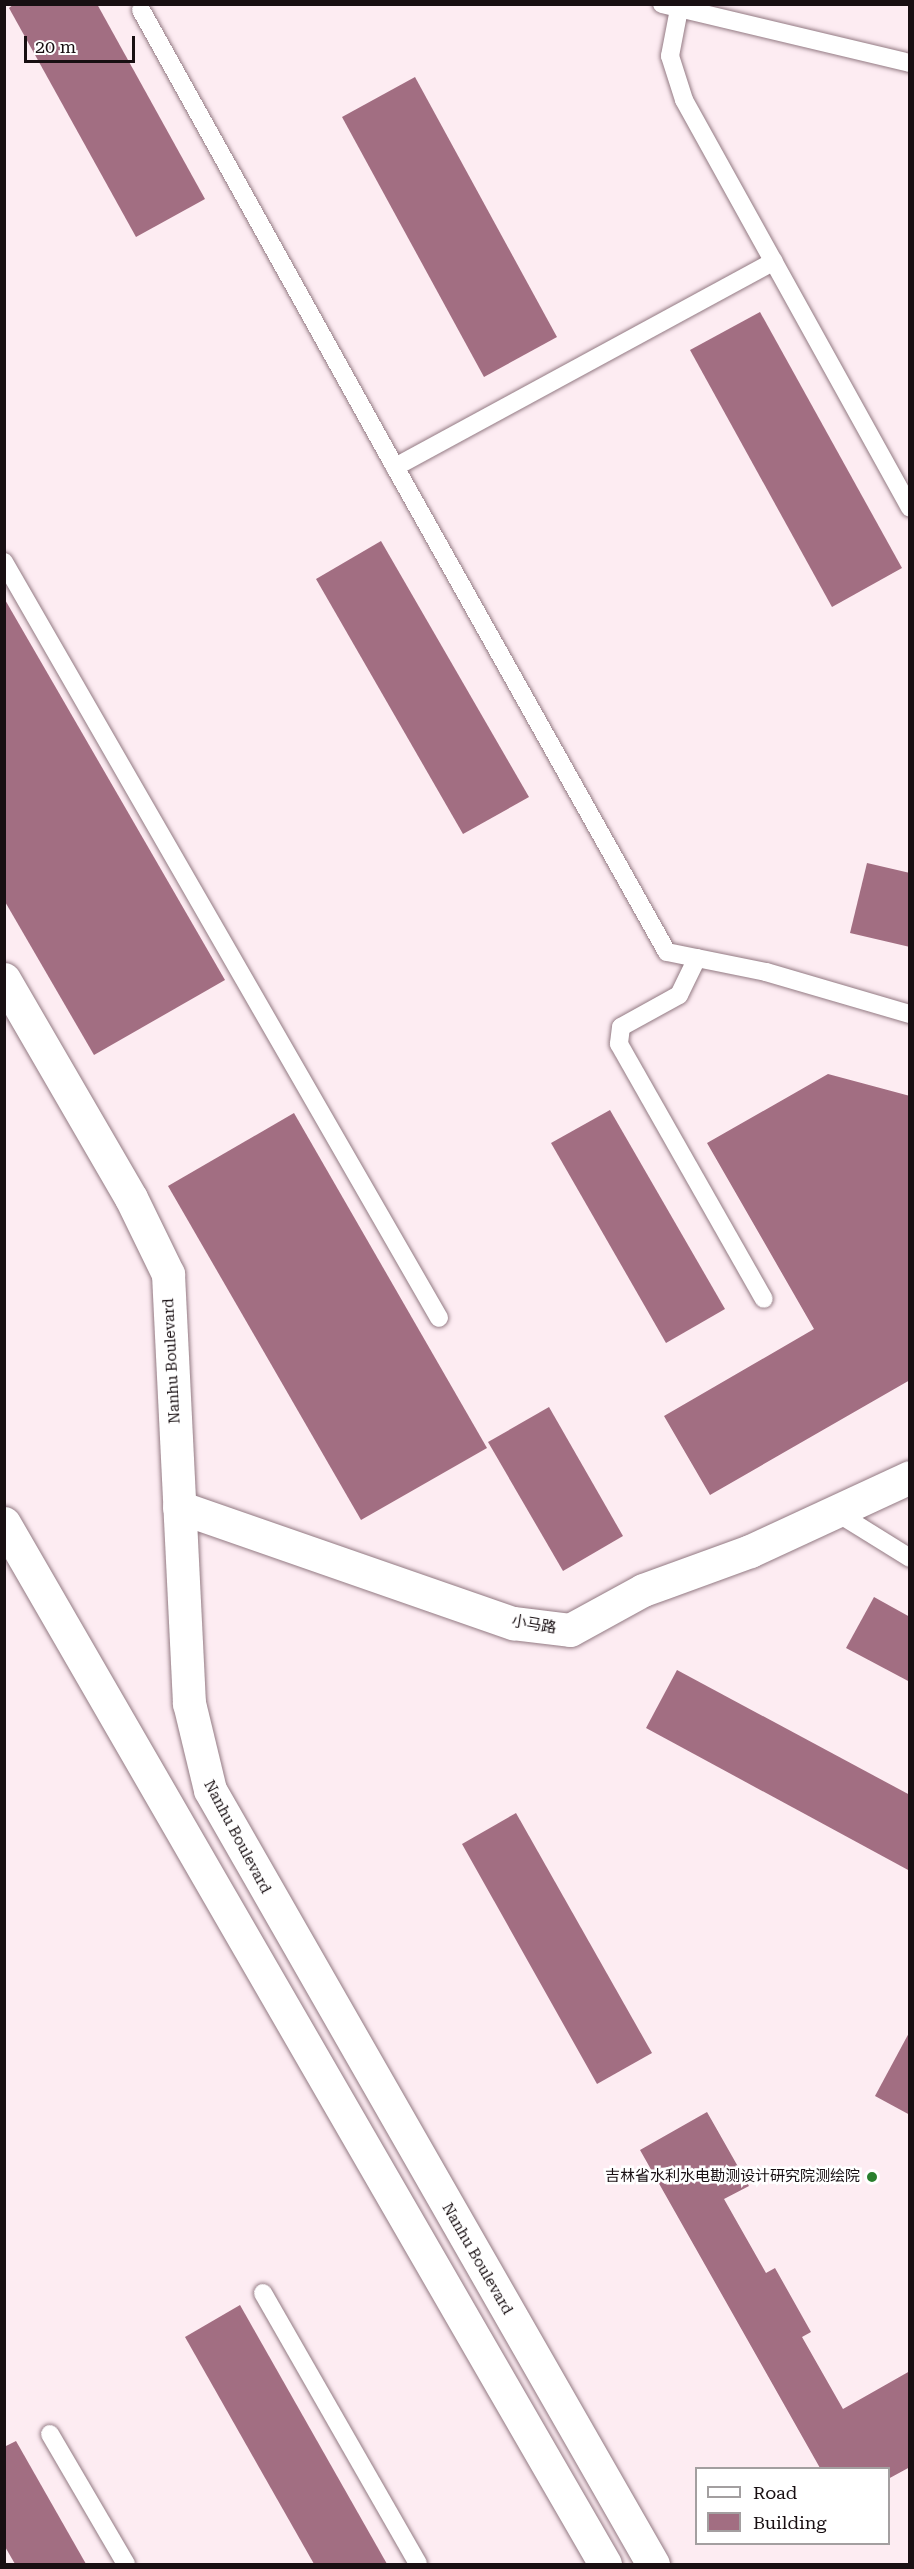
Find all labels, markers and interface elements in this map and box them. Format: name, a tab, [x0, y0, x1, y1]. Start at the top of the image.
scale bar	[27, 24, 138, 62]
text: 20 m	[35, 36, 76, 57]
street label: Nanhu Boulevard	[160, 1298, 184, 1424]
street label: 小马路	[510, 1613, 558, 1637]
street label: Nanhu Boulevard	[200, 1777, 274, 1897]
place label: 吉林省水利水电勘测设计研究院测绘院	[605, 2168, 860, 2186]
marker: 吉林省水利水电勘测设计研究院测绘院	[865, 2170, 879, 2184]
street label: Nanhu Boulevard	[438, 2200, 516, 2318]
legend	[695, 2467, 890, 2545]
text: Road	[753, 2482, 797, 2503]
text: Building	[753, 2512, 827, 2533]

